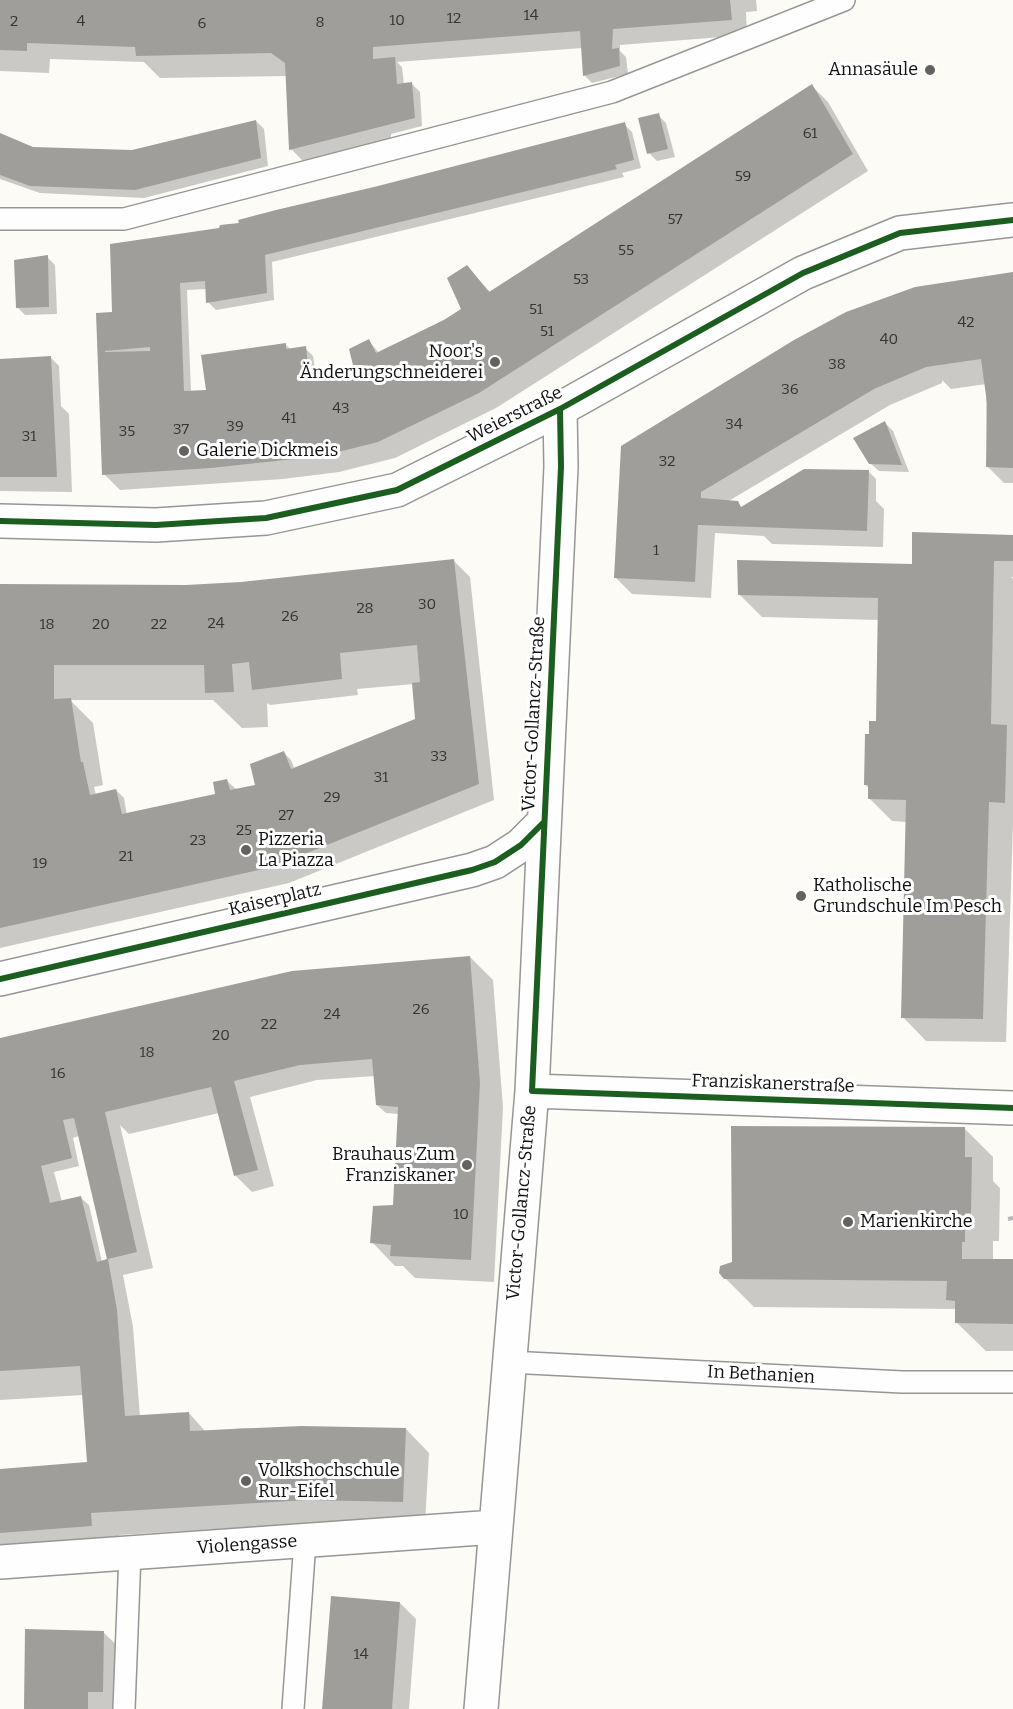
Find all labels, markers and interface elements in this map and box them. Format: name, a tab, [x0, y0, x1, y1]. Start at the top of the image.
house number: 14	[524, 7, 538, 25]
house number: 12	[447, 10, 461, 28]
house number: 10	[389, 12, 405, 30]
house number: 2	[10, 13, 18, 31]
house number: 4	[77, 13, 85, 31]
house number: 8	[315, 14, 325, 32]
house number: 6	[198, 15, 206, 33]
place label: Annasäule	[828, 59, 918, 81]
marker: Annasäule	[923, 63, 937, 77]
house number: 61	[803, 125, 817, 143]
house number: 59	[735, 168, 751, 186]
house number: 57	[667, 211, 683, 229]
house number: 55	[618, 242, 634, 260]
house number: 53	[573, 271, 589, 289]
house number: 51	[529, 301, 543, 319]
house number: 42	[958, 314, 974, 332]
house number: 51	[540, 323, 554, 341]
house number: 40	[880, 331, 898, 349]
place label: Noor's Änderungschneiderei	[300, 341, 483, 384]
marker: Noor's Änderungschneiderei	[488, 355, 502, 369]
house number: 38	[828, 356, 846, 374]
house number: 36	[781, 381, 799, 399]
street label: Weierstraße	[464, 382, 566, 448]
house number: 43	[332, 400, 350, 418]
house number: 41	[282, 410, 296, 428]
house number: 34	[725, 416, 743, 434]
house number: 39	[226, 418, 244, 436]
house number: 37	[173, 421, 189, 439]
house number: 35	[119, 423, 135, 441]
house number: 31	[22, 428, 36, 446]
place label: Galerie Dickmeis	[196, 440, 338, 462]
marker: Galerie Dickmeis	[177, 444, 191, 458]
house number: 32	[659, 453, 675, 471]
house number: 1	[653, 542, 659, 560]
house number: 30	[418, 596, 436, 614]
house number: 28	[356, 600, 374, 618]
house number: 26	[282, 608, 298, 626]
house number: 24	[208, 615, 224, 633]
house number: 18	[39, 616, 55, 634]
house number: 20	[92, 616, 110, 634]
house number: 22	[151, 616, 167, 634]
street label: Victor-Gollancz-Straße	[518, 616, 550, 812]
house number: 33	[431, 748, 447, 766]
house number: 31	[374, 769, 388, 787]
house number: 29	[324, 789, 340, 807]
house number: 27	[278, 807, 294, 825]
house number: 25	[236, 822, 252, 840]
place label: Pizzeria La Piazza	[258, 829, 334, 872]
house number: 23	[190, 832, 206, 850]
marker: Pizzeria La Piazza	[239, 843, 253, 857]
house number: 21	[119, 848, 133, 866]
house number: 19	[33, 855, 47, 873]
place label: Katholische Grundschule Im Pesch	[813, 875, 1002, 918]
street label: Kaiserplatz	[227, 879, 323, 921]
marker: Katholische Grundschule Im Pesch	[794, 889, 808, 903]
house number: 26	[413, 1001, 429, 1019]
house number: 24	[324, 1006, 340, 1024]
house number: 22	[261, 1016, 277, 1034]
house number: 20	[212, 1027, 230, 1045]
house number: 18	[139, 1044, 155, 1062]
house number: 16	[51, 1065, 65, 1083]
street label: Franziskanerstraße	[691, 1070, 855, 1098]
street label: Victor-Gollancz-Straße	[503, 1105, 541, 1301]
place label: Brauhaus Zum Franziskaner	[332, 1144, 455, 1186]
marker: Brauhaus Zum Franziskaner	[460, 1158, 474, 1172]
house number: 10	[453, 1206, 469, 1224]
place label: Marienkirche	[860, 1211, 973, 1233]
marker: Marienkirche	[841, 1215, 855, 1229]
street label: In Bethanien	[707, 1361, 815, 1389]
place label: Volkshochschule Rur-Eifel	[258, 1460, 399, 1502]
marker: Volkshochschule Rur-Eifel	[239, 1474, 253, 1488]
street label: Violengasse	[196, 1531, 298, 1559]
house number: 14	[354, 1646, 368, 1664]

